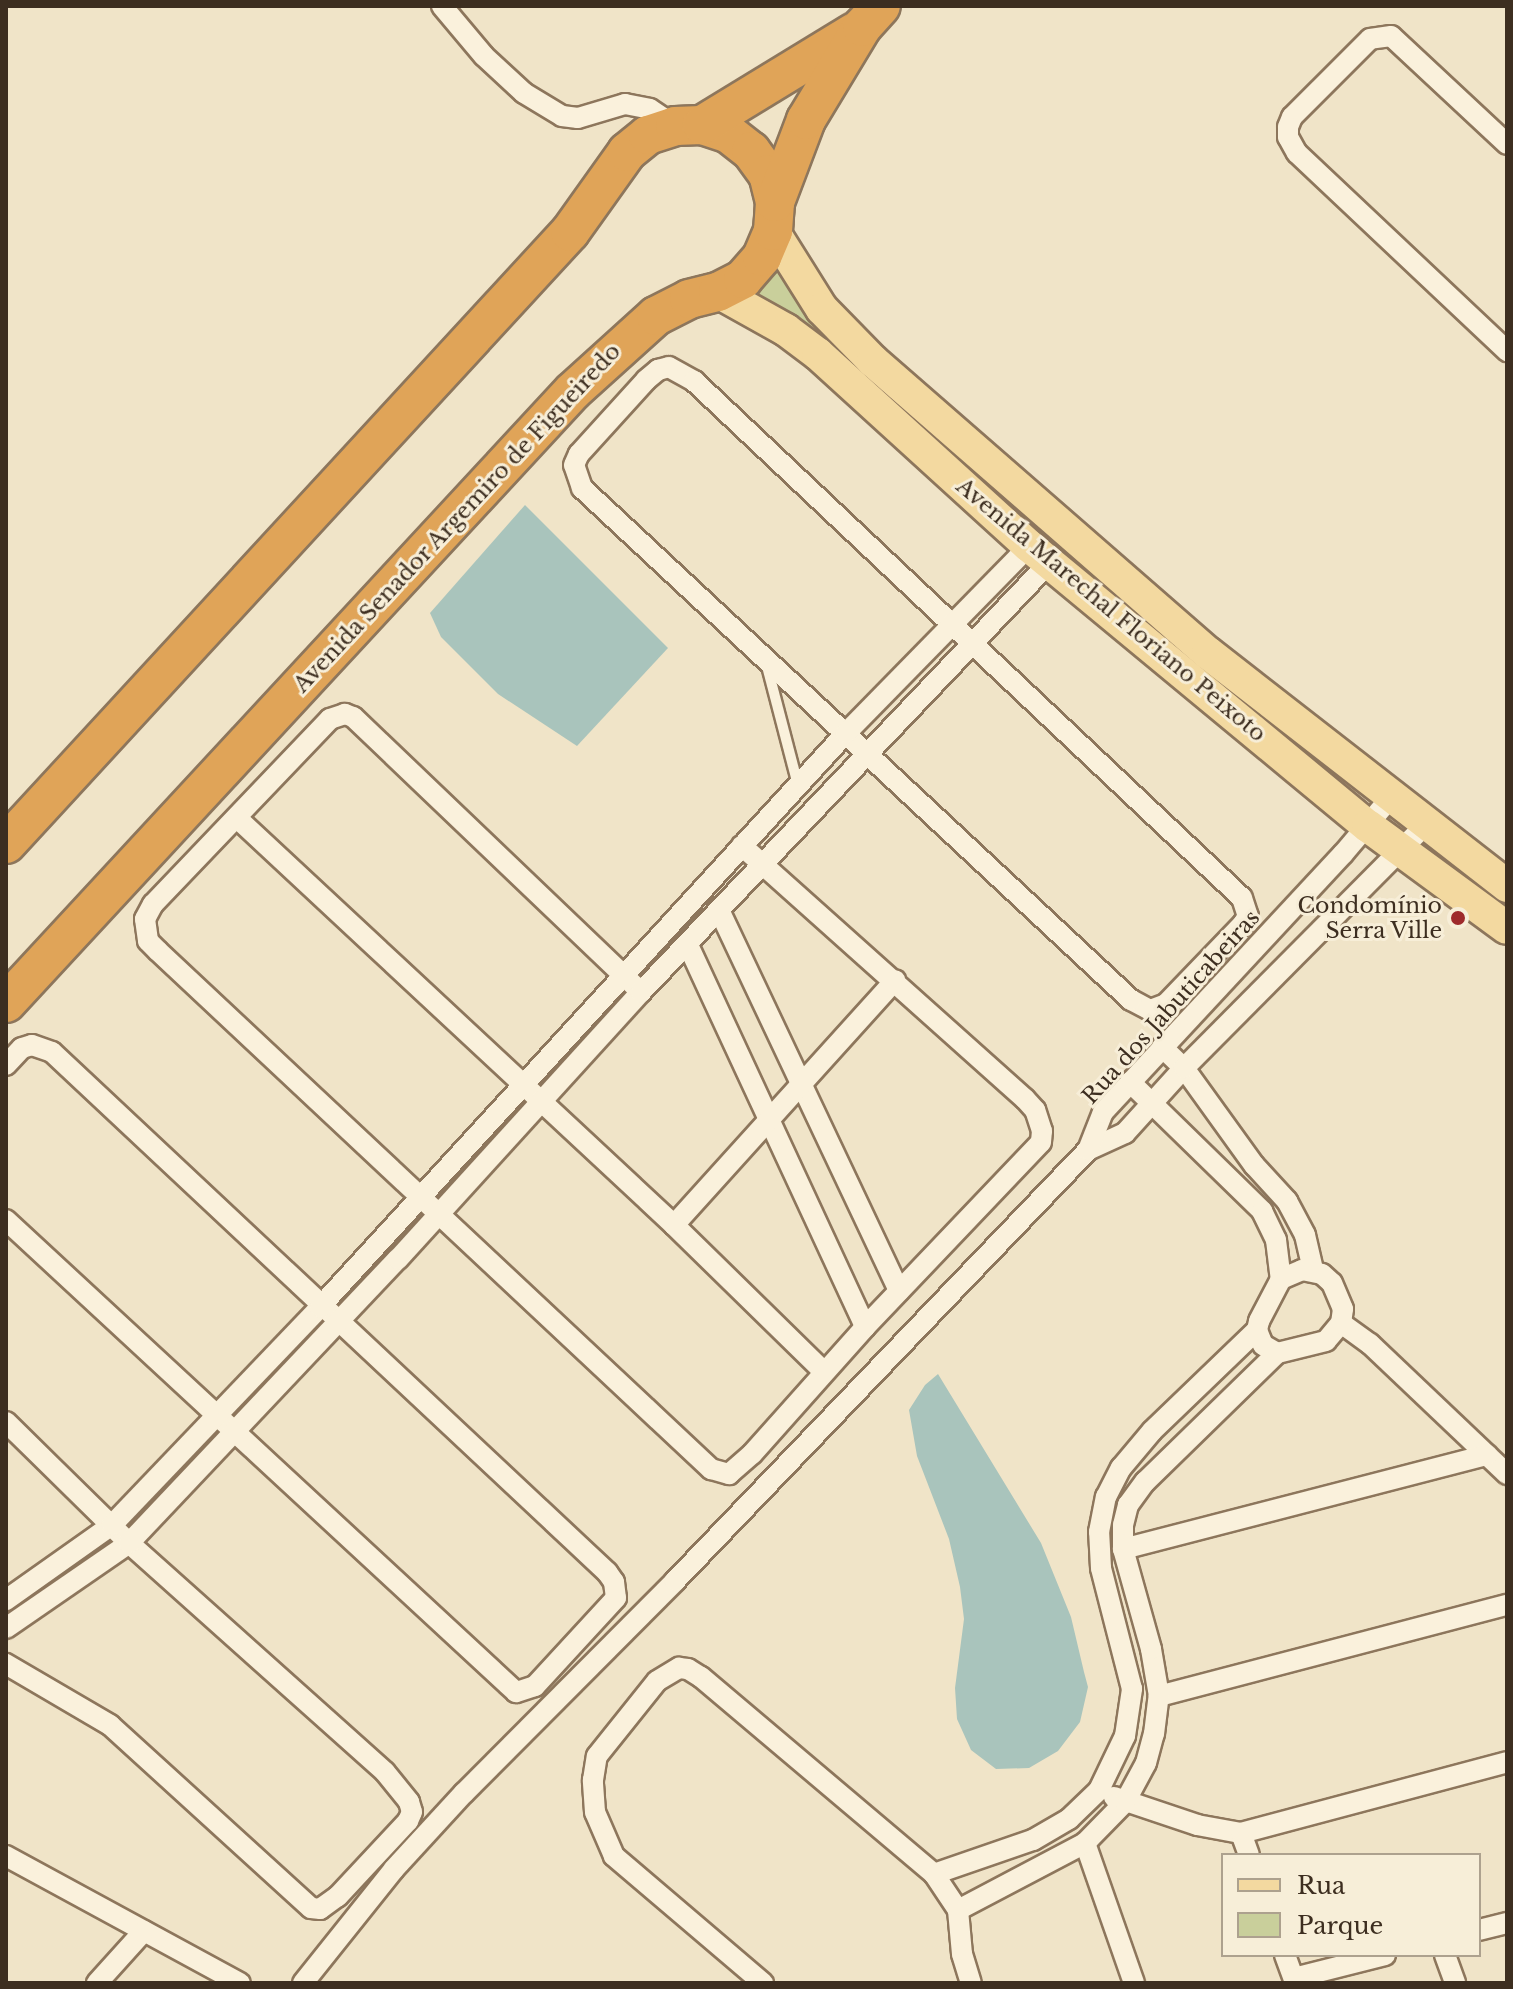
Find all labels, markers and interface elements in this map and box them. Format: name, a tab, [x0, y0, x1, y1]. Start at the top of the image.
street label: Avenida Senador Argemiro de Figueiredo	[287, 338, 627, 698]
street label: Avenida Marechal Floriano Peixoto	[951, 473, 1271, 747]
place label: Condomínio Serra Ville	[1297, 892, 1442, 944]
street label: Rua dos Jabuticabeiras	[1077, 904, 1265, 1110]
marker: Condomínio Serra Ville	[1449, 909, 1467, 927]
legend	[1221, 1853, 1481, 1957]
text: Rua	[1297, 1871, 1345, 1900]
text: Parque	[1297, 1911, 1383, 1940]

